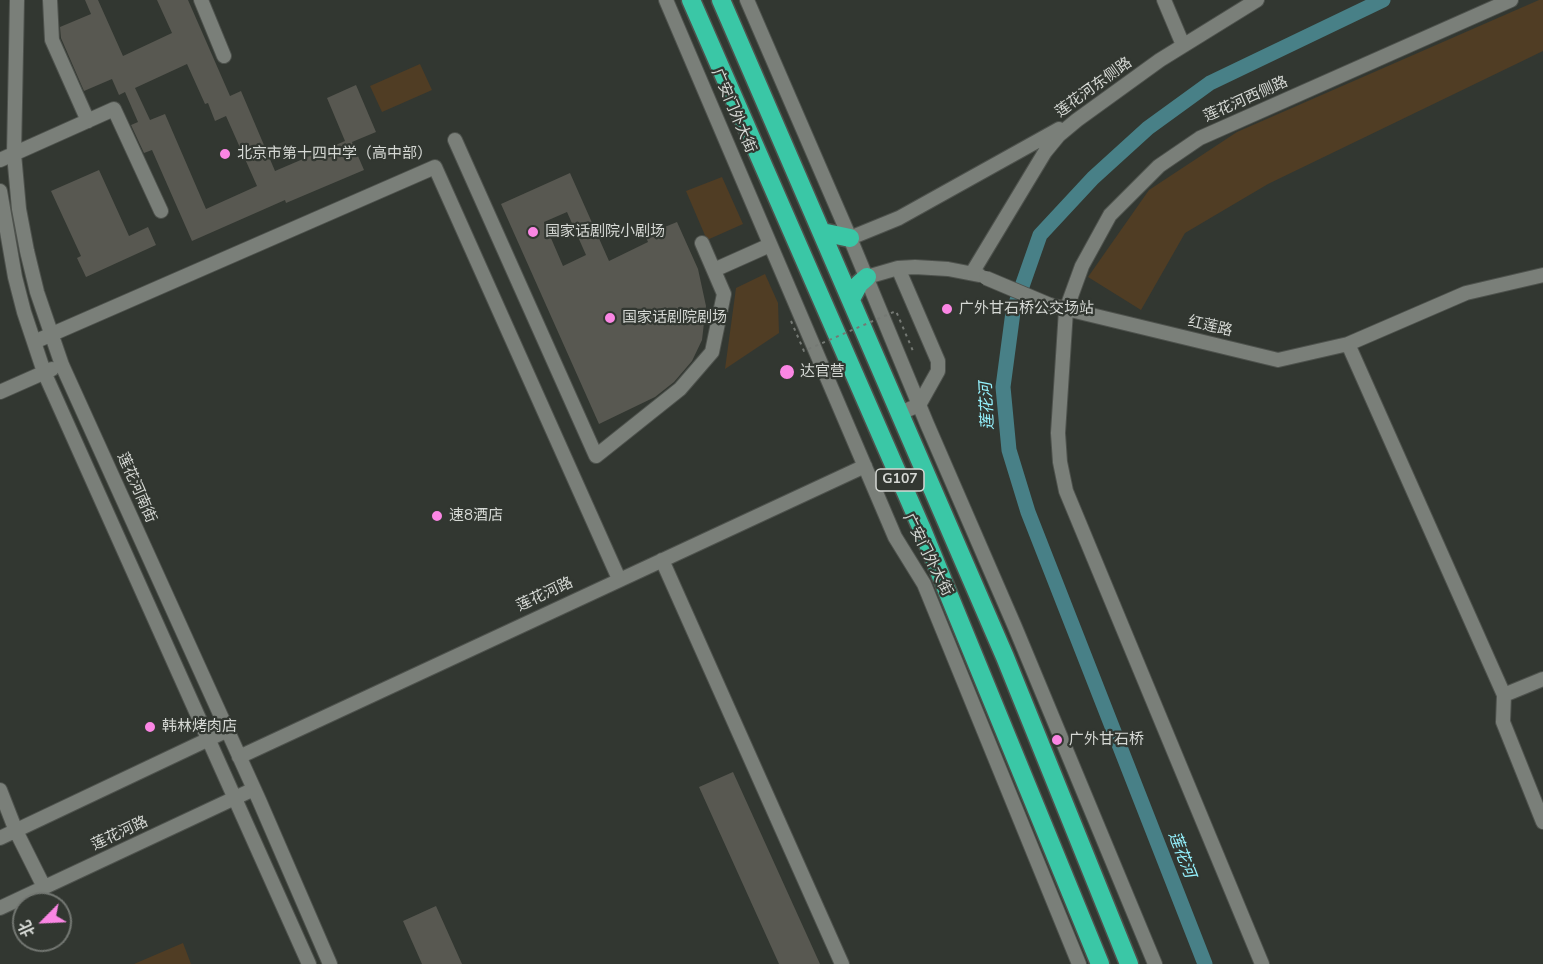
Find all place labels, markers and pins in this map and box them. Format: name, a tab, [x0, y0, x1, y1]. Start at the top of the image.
place label: 北京市第十四中学（高中部）	[237, 145, 432, 163]
marker: 北京市第十四中学（高中部）	[218, 147, 232, 161]
place label: 国家话剧院小剧场	[545, 223, 665, 241]
marker: 国家话剧院小剧场	[526, 225, 540, 239]
place label: 广外甘石桥公交场站	[959, 300, 1094, 318]
marker: 广外甘石桥公交场站	[940, 302, 954, 316]
place label: 国家话剧院剧场	[622, 309, 727, 327]
marker: 国家话剧院剧场	[603, 311, 617, 325]
marker: 达官营	[778, 363, 796, 381]
place label: 达官营	[800, 363, 845, 381]
place label: 速8酒店	[449, 507, 503, 525]
marker: 速8酒店	[430, 509, 444, 523]
place label: 韩林烤肉店	[162, 718, 237, 736]
marker: 韩林烤肉店	[143, 720, 157, 734]
place label: 广外甘石桥	[1069, 731, 1144, 749]
marker: 广外甘石桥	[1050, 733, 1064, 747]

